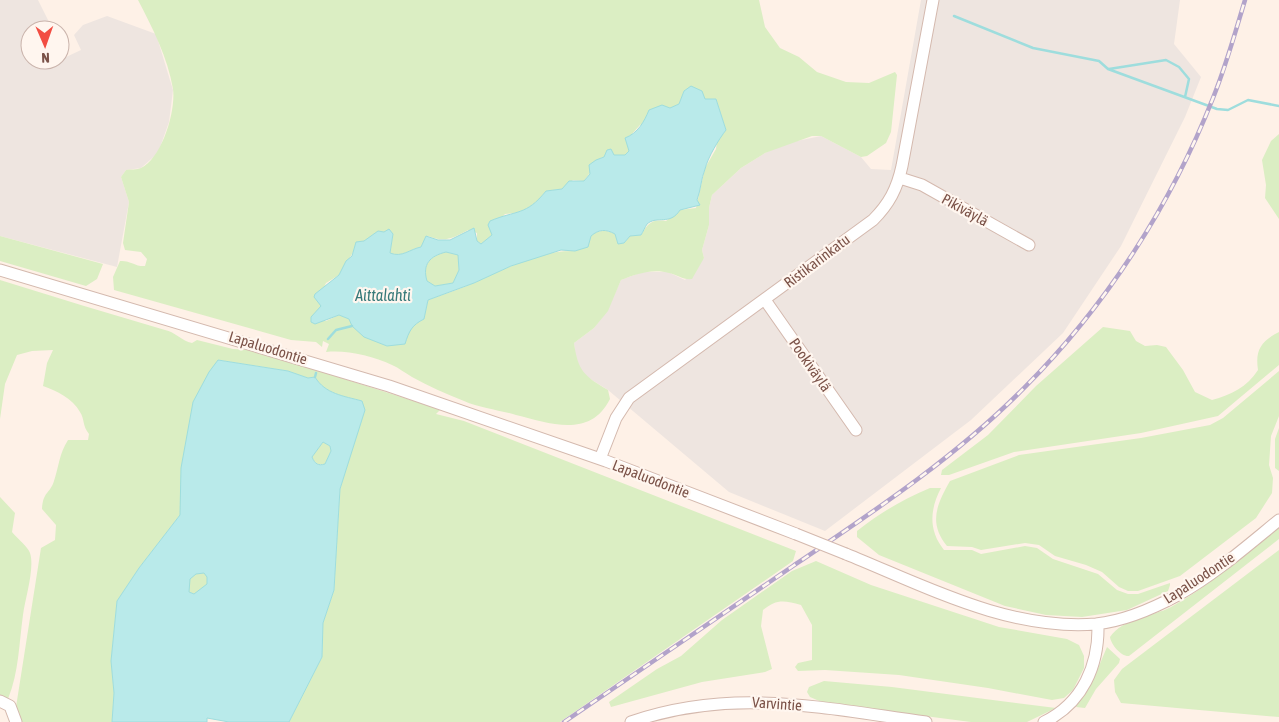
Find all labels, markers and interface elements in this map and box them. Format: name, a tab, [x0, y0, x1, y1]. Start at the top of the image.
north arrow	[20, 20, 70, 70]
text: N	[41, 50, 50, 66]
street label: Pikiväylä	[939, 190, 991, 229]
street label: Ristikarinkatu	[780, 230, 853, 291]
water label: Aittalahti	[354, 286, 411, 304]
street label: Lapaluodontie	[227, 328, 310, 368]
street label: Pookiväylä	[786, 335, 835, 395]
street label: Lapaluodontie	[610, 456, 692, 501]
street label: Lapaluodontie	[1160, 548, 1238, 607]
street label: Varvintie	[752, 693, 803, 714]

